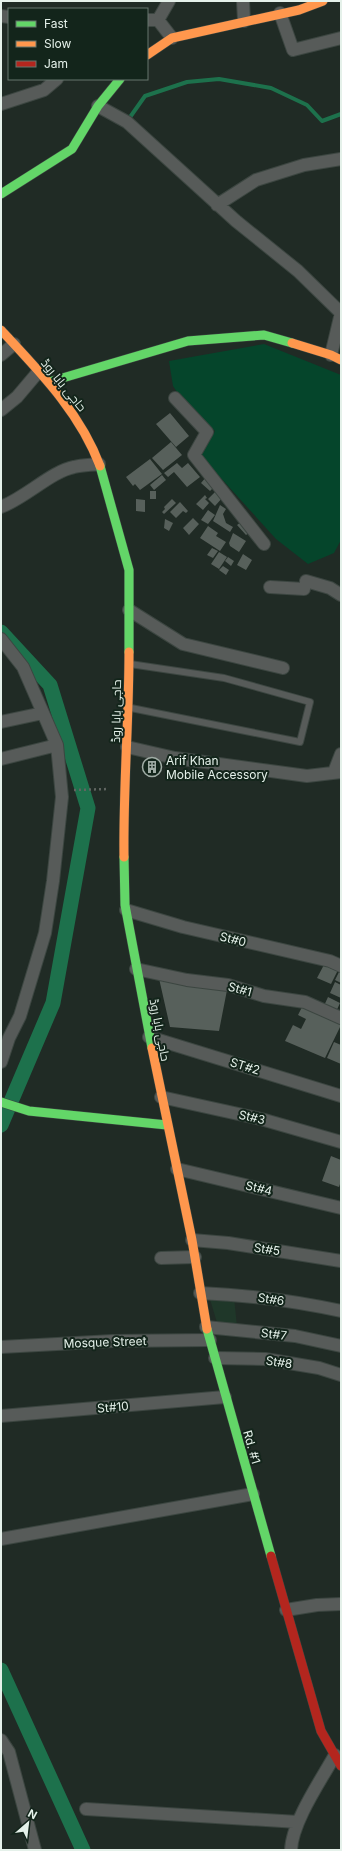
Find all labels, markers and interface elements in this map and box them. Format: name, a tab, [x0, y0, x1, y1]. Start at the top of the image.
legend	[8, 8, 148, 80]
text: Fast	[44, 16, 68, 31]
text: Slow	[44, 36, 72, 51]
text: Jam	[44, 56, 68, 71]
street label: حاجی بابا روڈ	[38, 356, 90, 414]
street label: حاجی بابا روڈ	[108, 679, 124, 743]
place label: Arif Khan Mobile Accessory	[166, 753, 268, 782]
building icon: Arif Khan Mobile Accessory	[141, 756, 163, 778]
street label: St#0	[218, 928, 248, 950]
street label: St#1	[226, 979, 254, 999]
street label: حاجی بابا روڈ	[147, 998, 173, 1062]
street label: ST#2	[228, 1054, 262, 1078]
street label: St#3	[237, 1107, 267, 1127]
street label: St#4	[244, 1178, 274, 1198]
street label: St#5	[253, 1240, 281, 1258]
street label: St#6	[257, 1290, 285, 1308]
street label: St#7	[260, 1325, 288, 1343]
street label: Mosque Street	[63, 1333, 147, 1351]
street label: St#8	[265, 1353, 293, 1371]
street label: St#10	[97, 1398, 129, 1416]
street label: Rd. #1	[240, 1428, 264, 1466]
north arrow	[8, 1803, 48, 1843]
text: N	[26, 1806, 40, 1822]

